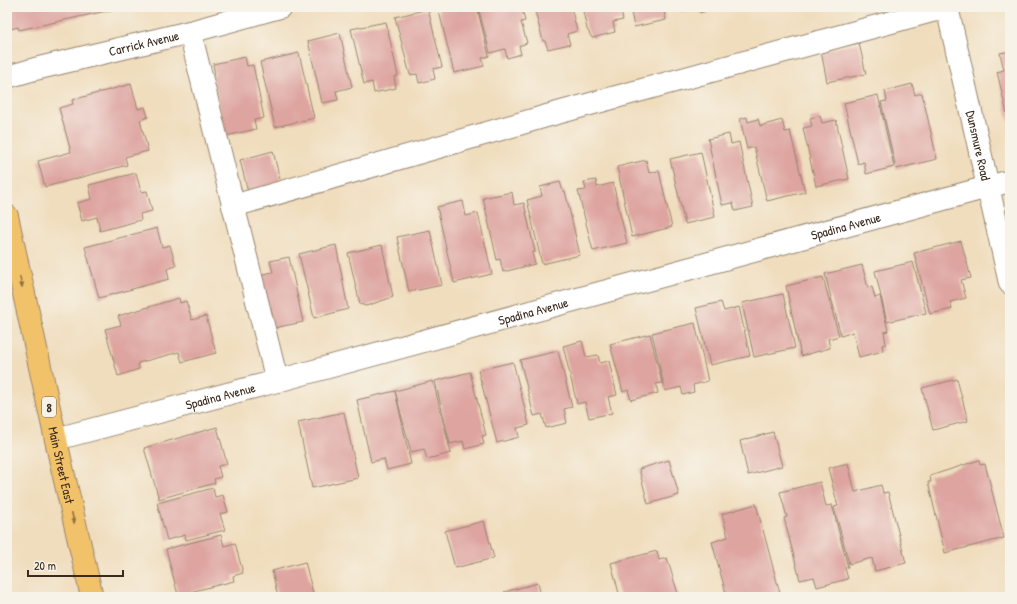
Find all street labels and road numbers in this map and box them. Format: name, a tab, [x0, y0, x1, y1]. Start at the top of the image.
street label: Carrick Avenue	[107, 26, 181, 60]
street label: Dunsmure Road	[962, 109, 995, 182]
street label: Spadina Avenue	[809, 208, 883, 244]
street label: Spadina Avenue	[496, 293, 570, 329]
street label: Spadina Avenue	[183, 378, 257, 414]
road number: 8	[42, 397, 56, 417]
street label: Main Street East	[44, 425, 79, 506]

